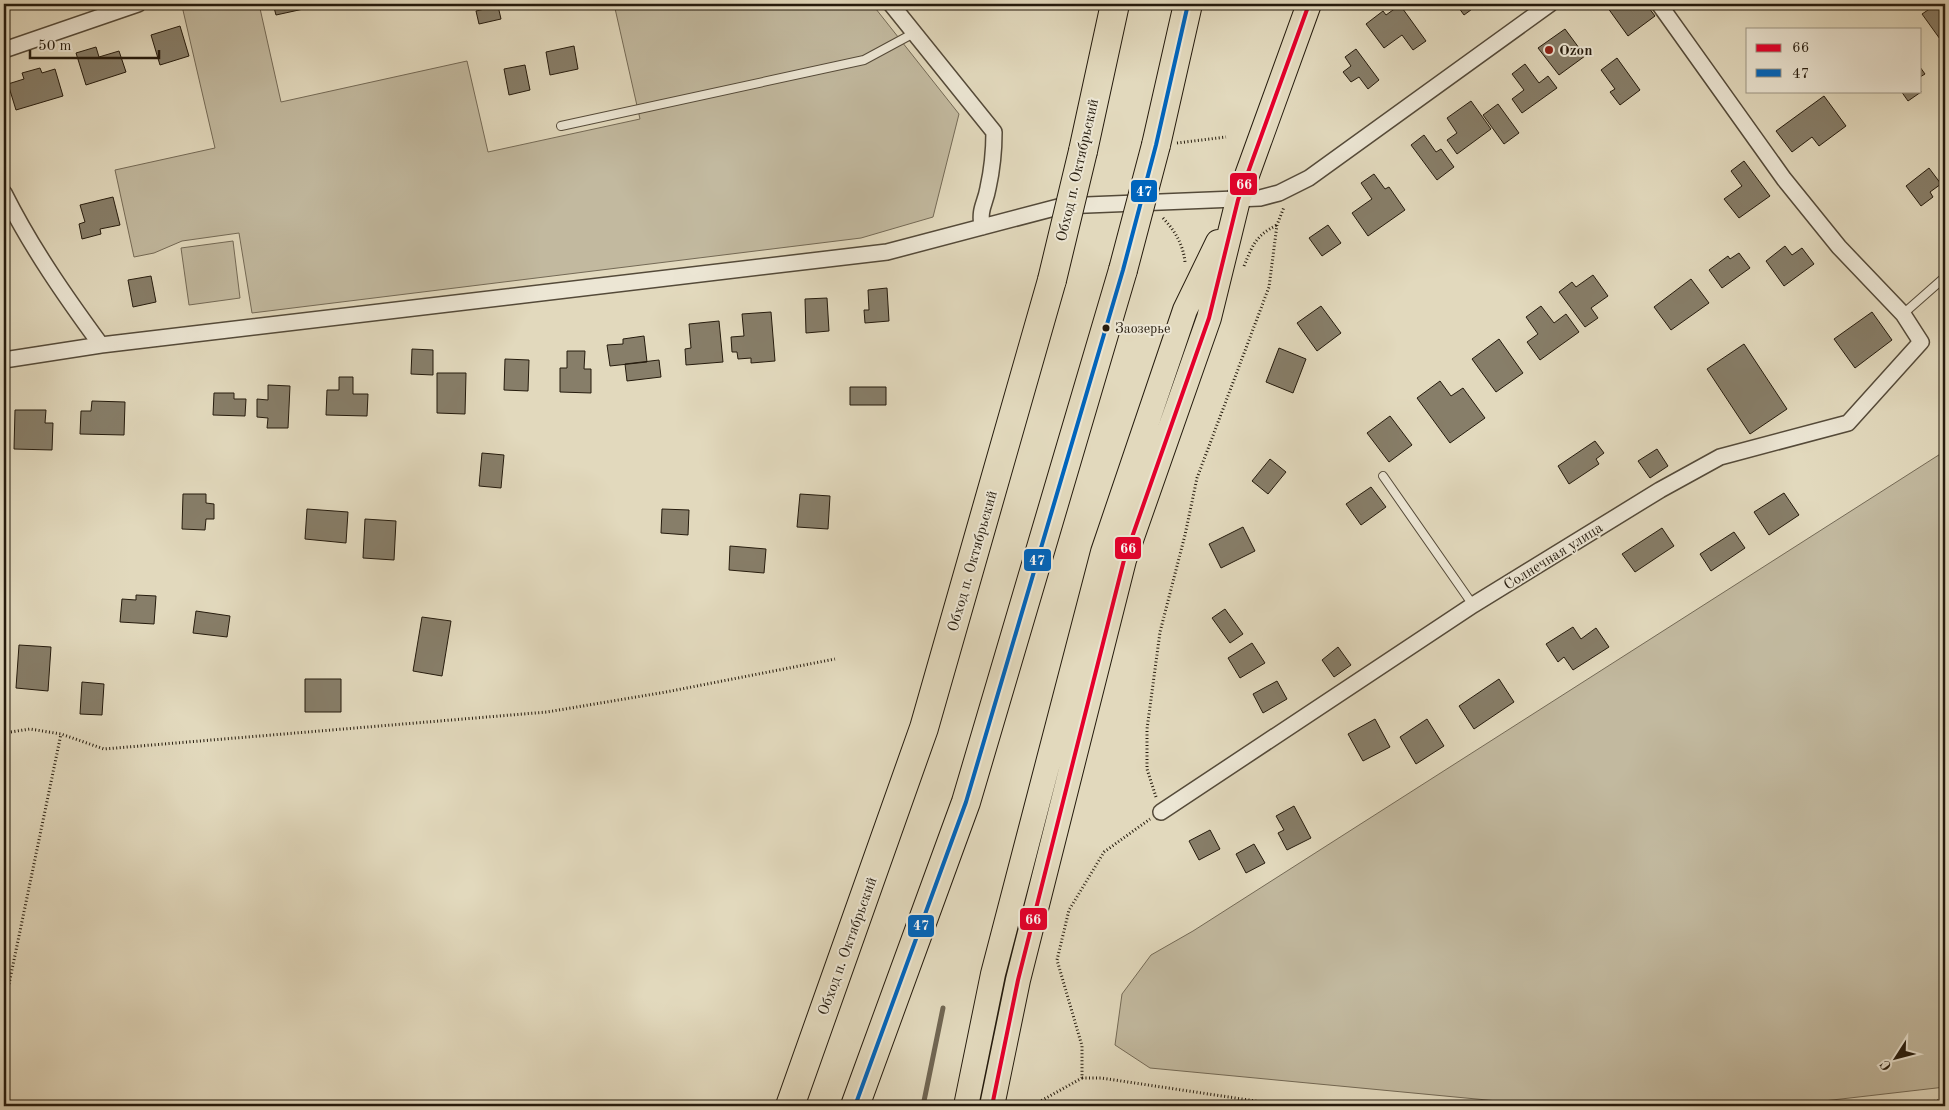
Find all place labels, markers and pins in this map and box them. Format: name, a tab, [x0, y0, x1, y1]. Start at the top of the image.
marker: Ozon	[1543, 44, 1555, 56]
place label: Ozon	[1559, 44, 1592, 59]
place label: Заозерье	[1115, 322, 1170, 336]
marker: Заозерье	[1101, 323, 1111, 333]

